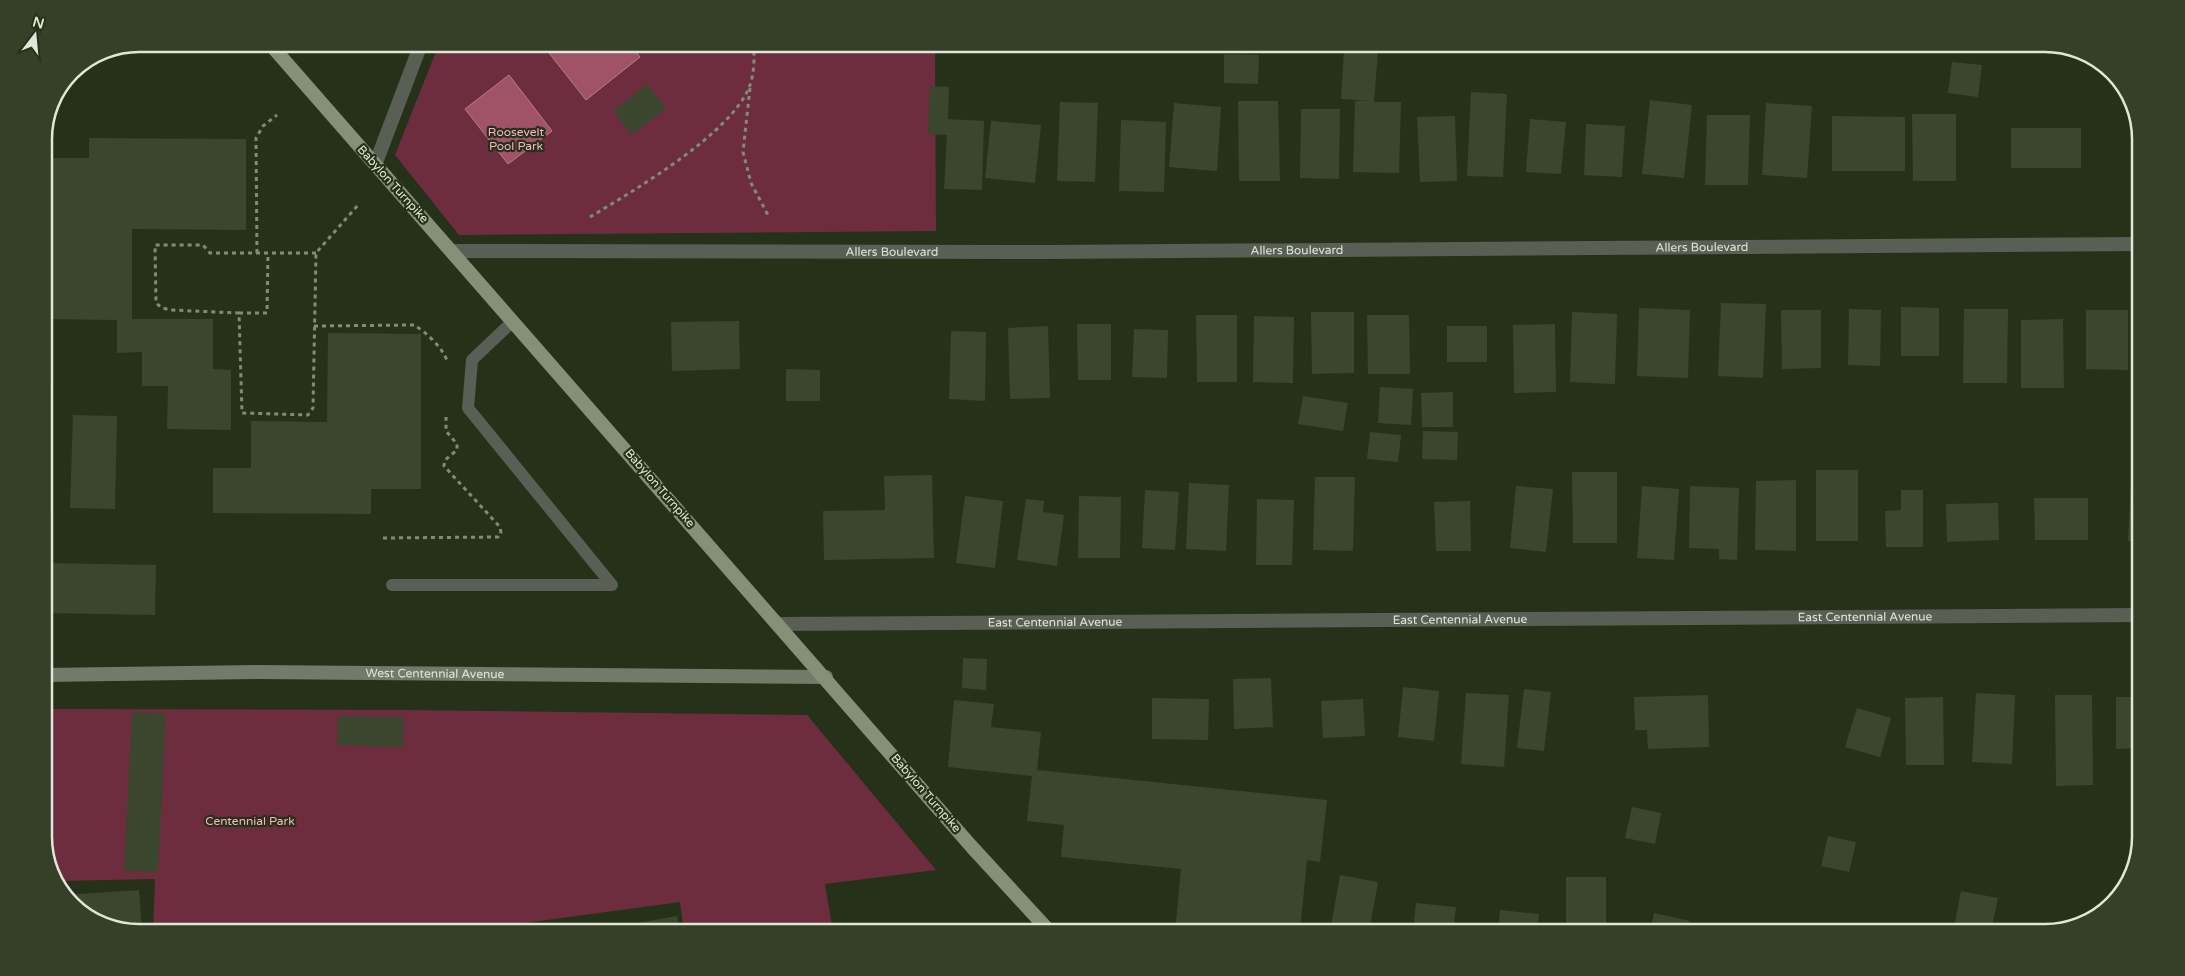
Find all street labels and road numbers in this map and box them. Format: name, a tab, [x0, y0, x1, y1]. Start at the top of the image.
street label: Babylon Turnpike	[355, 142, 432, 226]
street label: Allers Boulevard	[1656, 240, 1748, 255]
street label: Allers Boulevard	[1251, 243, 1343, 258]
street label: Allers Boulevard	[846, 245, 938, 259]
street label: Babylon Turnpike	[622, 446, 698, 530]
street label: East Centennial Avenue	[1798, 609, 1933, 624]
street label: East Centennial Avenue	[1393, 612, 1528, 627]
street label: East Centennial Avenue	[988, 615, 1123, 630]
street label: West Centennial Avenue	[366, 666, 505, 681]
street label: Babylon Turnpike	[888, 751, 964, 835]

